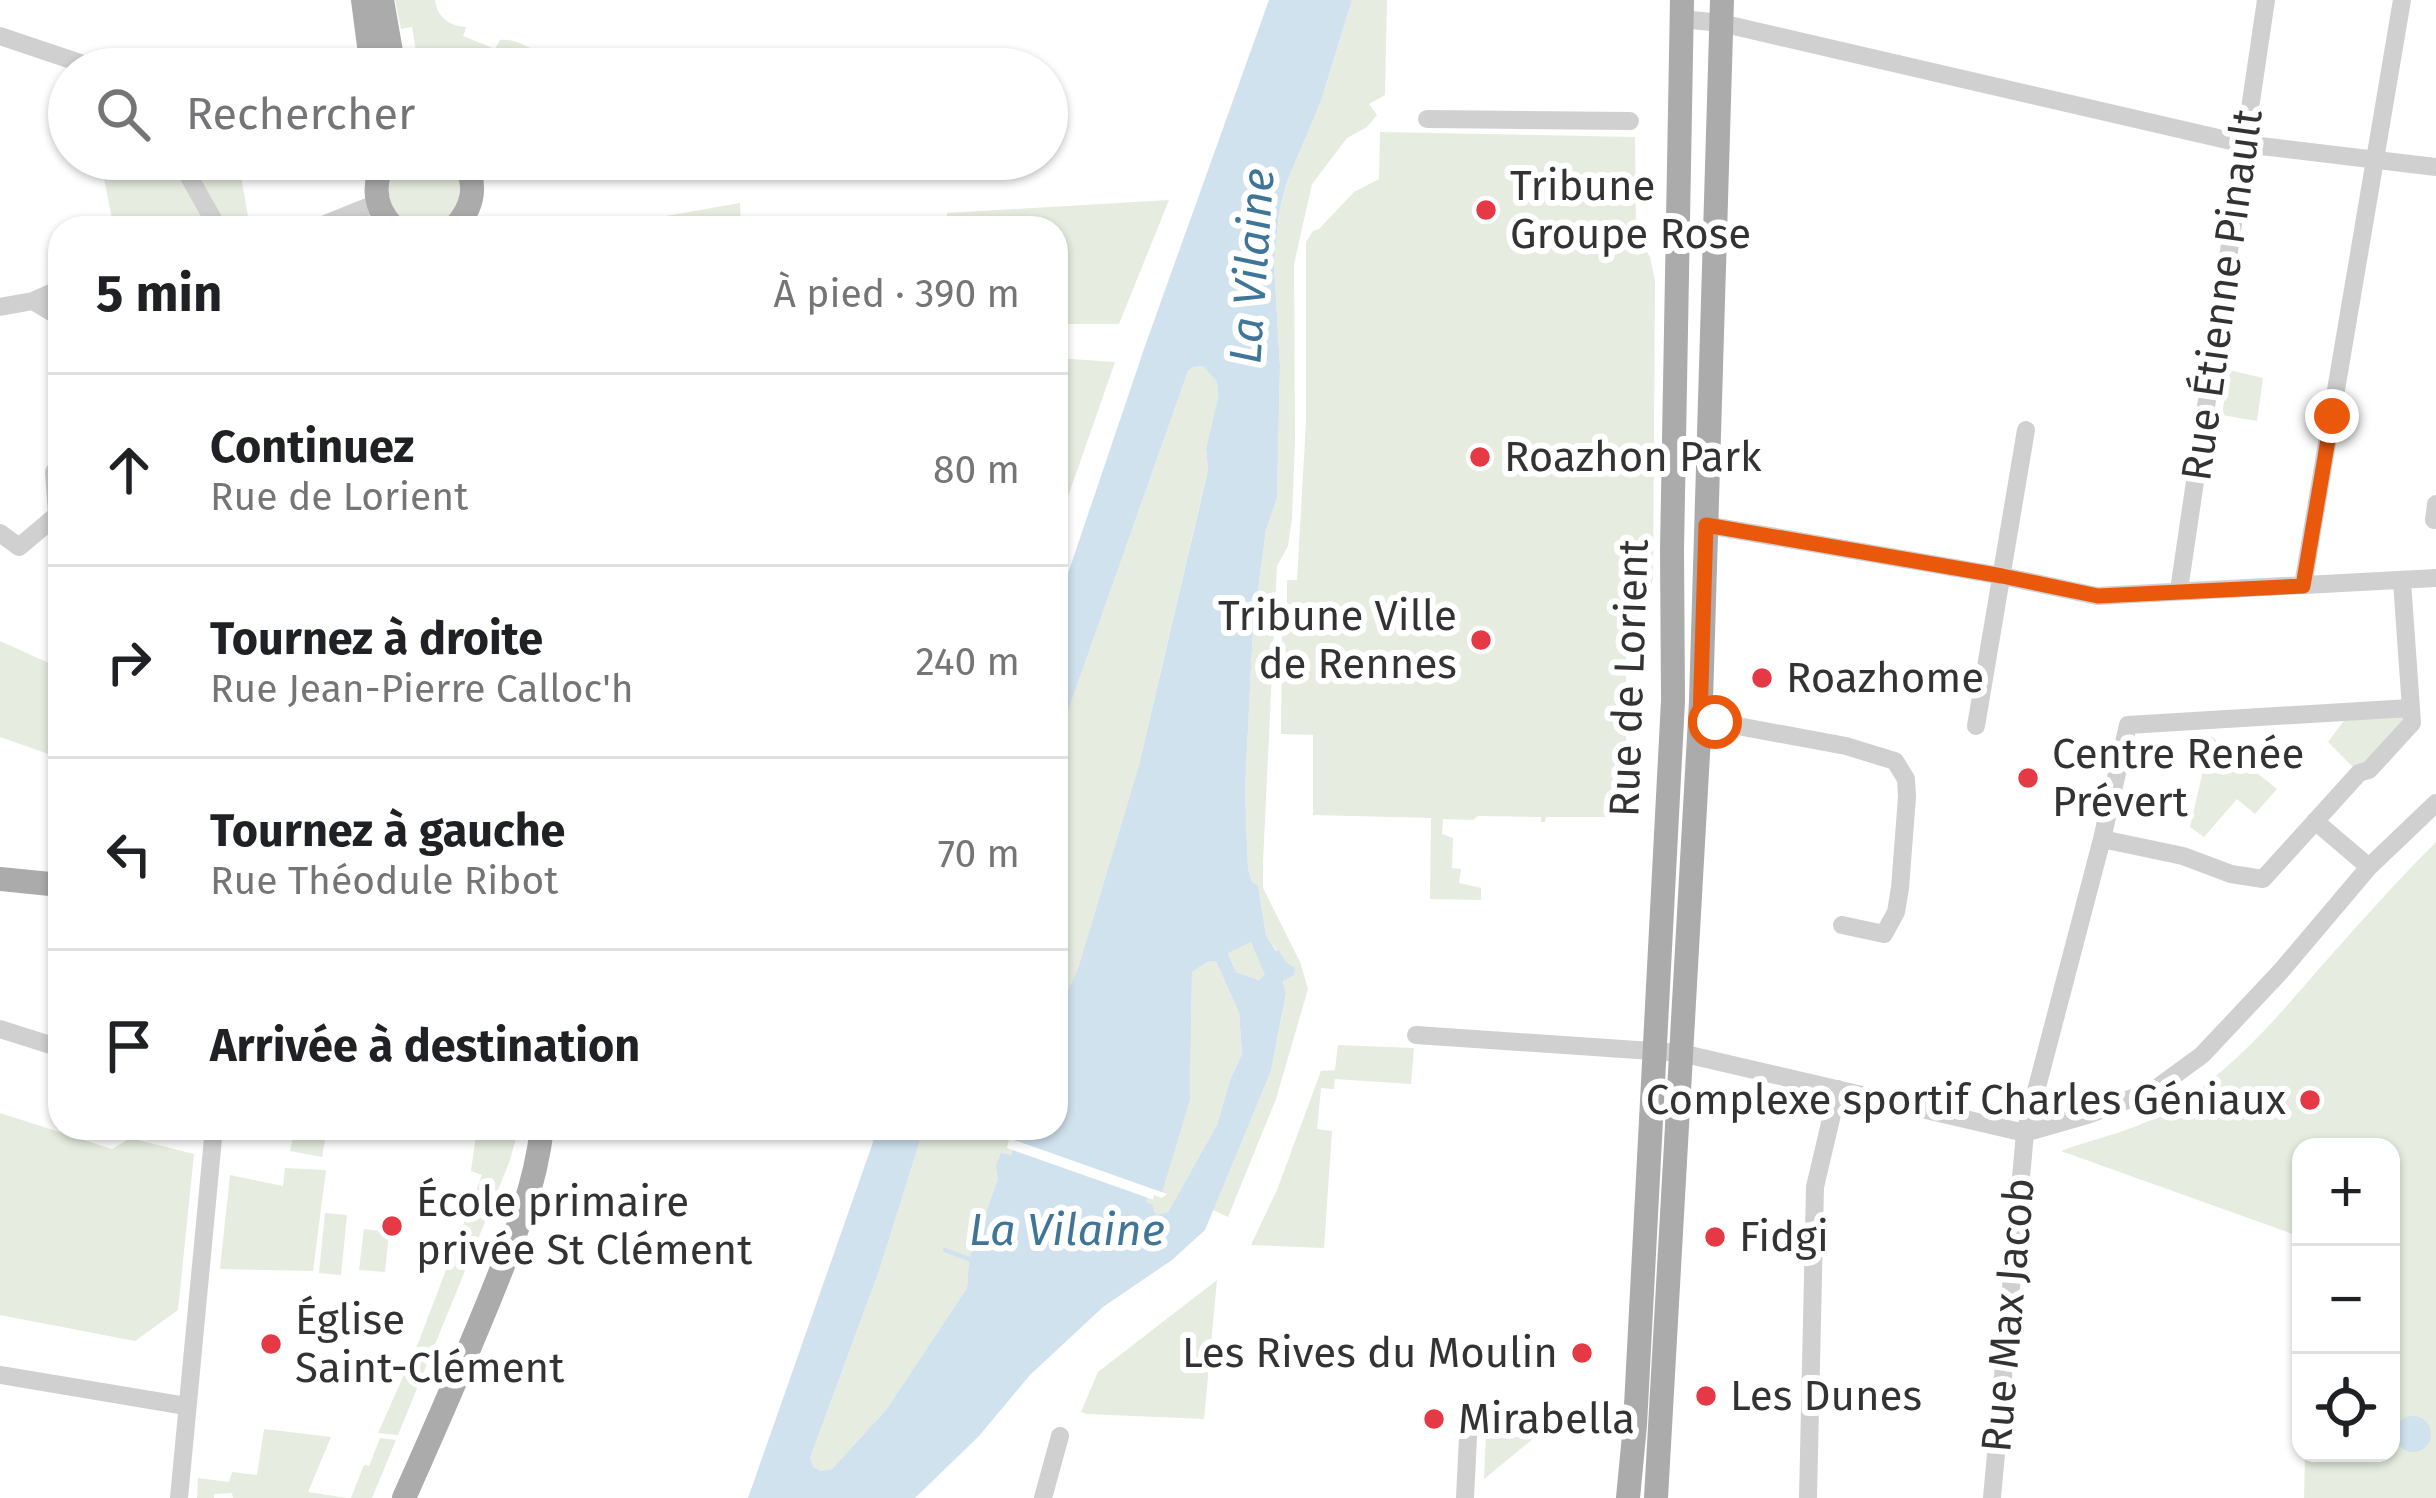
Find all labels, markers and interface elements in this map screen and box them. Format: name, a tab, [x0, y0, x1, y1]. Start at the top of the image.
search box	[48, 48, 1068, 180]
icon: search	[90, 81, 156, 147]
text: Rechercher	[186, 87, 415, 141]
street label: Rue Étienne Pinault	[2171, 105, 2273, 484]
place label: Tribune Groupe Rose	[1510, 161, 1751, 259]
water label: La Vilaine	[1218, 166, 1286, 366]
marker: Tribune Groupe Rose	[1473, 197, 1499, 223]
text: 5 min	[96, 263, 222, 325]
text: À pied · 390 m	[774, 271, 1020, 317]
route end	[2305, 389, 2359, 443]
text: Continuez	[210, 420, 414, 474]
place label: Roazhon Park	[1504, 432, 1762, 482]
icon: ahead	[96, 437, 162, 503]
marker: Roazhon Park	[1467, 444, 1493, 470]
text: 80 m	[933, 447, 1020, 493]
text: Rue de Lorient	[210, 474, 468, 520]
street label: Rue de Lorient	[1599, 537, 1659, 818]
place label: Tribune Ville de Rennes	[1218, 591, 1457, 689]
text: Tournez à droite	[210, 612, 543, 666]
marker: Tribune Ville de Rennes	[1468, 627, 1494, 653]
icon: right	[96, 629, 162, 695]
text: 240 m	[915, 639, 1020, 685]
place label: Roazhome	[1786, 653, 1984, 703]
marker: Roazhome	[1749, 665, 1775, 691]
text: Rue Jean-Pierre Calloc'h	[210, 666, 634, 712]
route start	[1688, 695, 1742, 749]
place label: Centre Renée Prévert	[2052, 729, 2304, 827]
marker: Centre Renée Prévert	[2015, 765, 2041, 791]
text: Tournez à gauche	[210, 804, 565, 858]
icon: left	[96, 821, 162, 887]
text: 70 m	[938, 831, 1020, 877]
text: Rue Théodule Ribot	[210, 858, 558, 904]
icon: arrive	[96, 1013, 162, 1079]
text: Arrivée à destination	[210, 1019, 640, 1073]
place label: Complexe sportif Charles Géniaux	[1646, 1075, 2287, 1125]
marker: Complexe sportif Charles Géniaux	[2297, 1087, 2323, 1113]
map controls	[2292, 1138, 2400, 1462]
button: +	[2292, 1138, 2400, 1246]
street label: Rue Max Jacob	[1971, 1176, 2045, 1454]
place label: École primaire privée St Clément	[416, 1177, 753, 1275]
water label: La Vilaine	[969, 1203, 1165, 1257]
place label: Fidgi	[1739, 1212, 1829, 1262]
marker: École primaire privée St Clément	[379, 1213, 405, 1239]
marker: Fidgi	[1702, 1224, 1728, 1250]
button: −	[2292, 1246, 2400, 1354]
place label: Église Saint-Clément	[295, 1295, 565, 1393]
place label: Les Rives du Moulin	[1182, 1328, 1558, 1378]
marker: Église Saint-Clément	[258, 1331, 284, 1357]
marker: Les Rives du Moulin	[1569, 1340, 1595, 1366]
button: locate	[2292, 1354, 2400, 1462]
place label: Les Dunes	[1730, 1371, 1922, 1421]
marker: Les Dunes	[1693, 1383, 1719, 1409]
place label: Mirabella	[1458, 1394, 1635, 1444]
marker: Mirabella	[1421, 1406, 1447, 1432]

